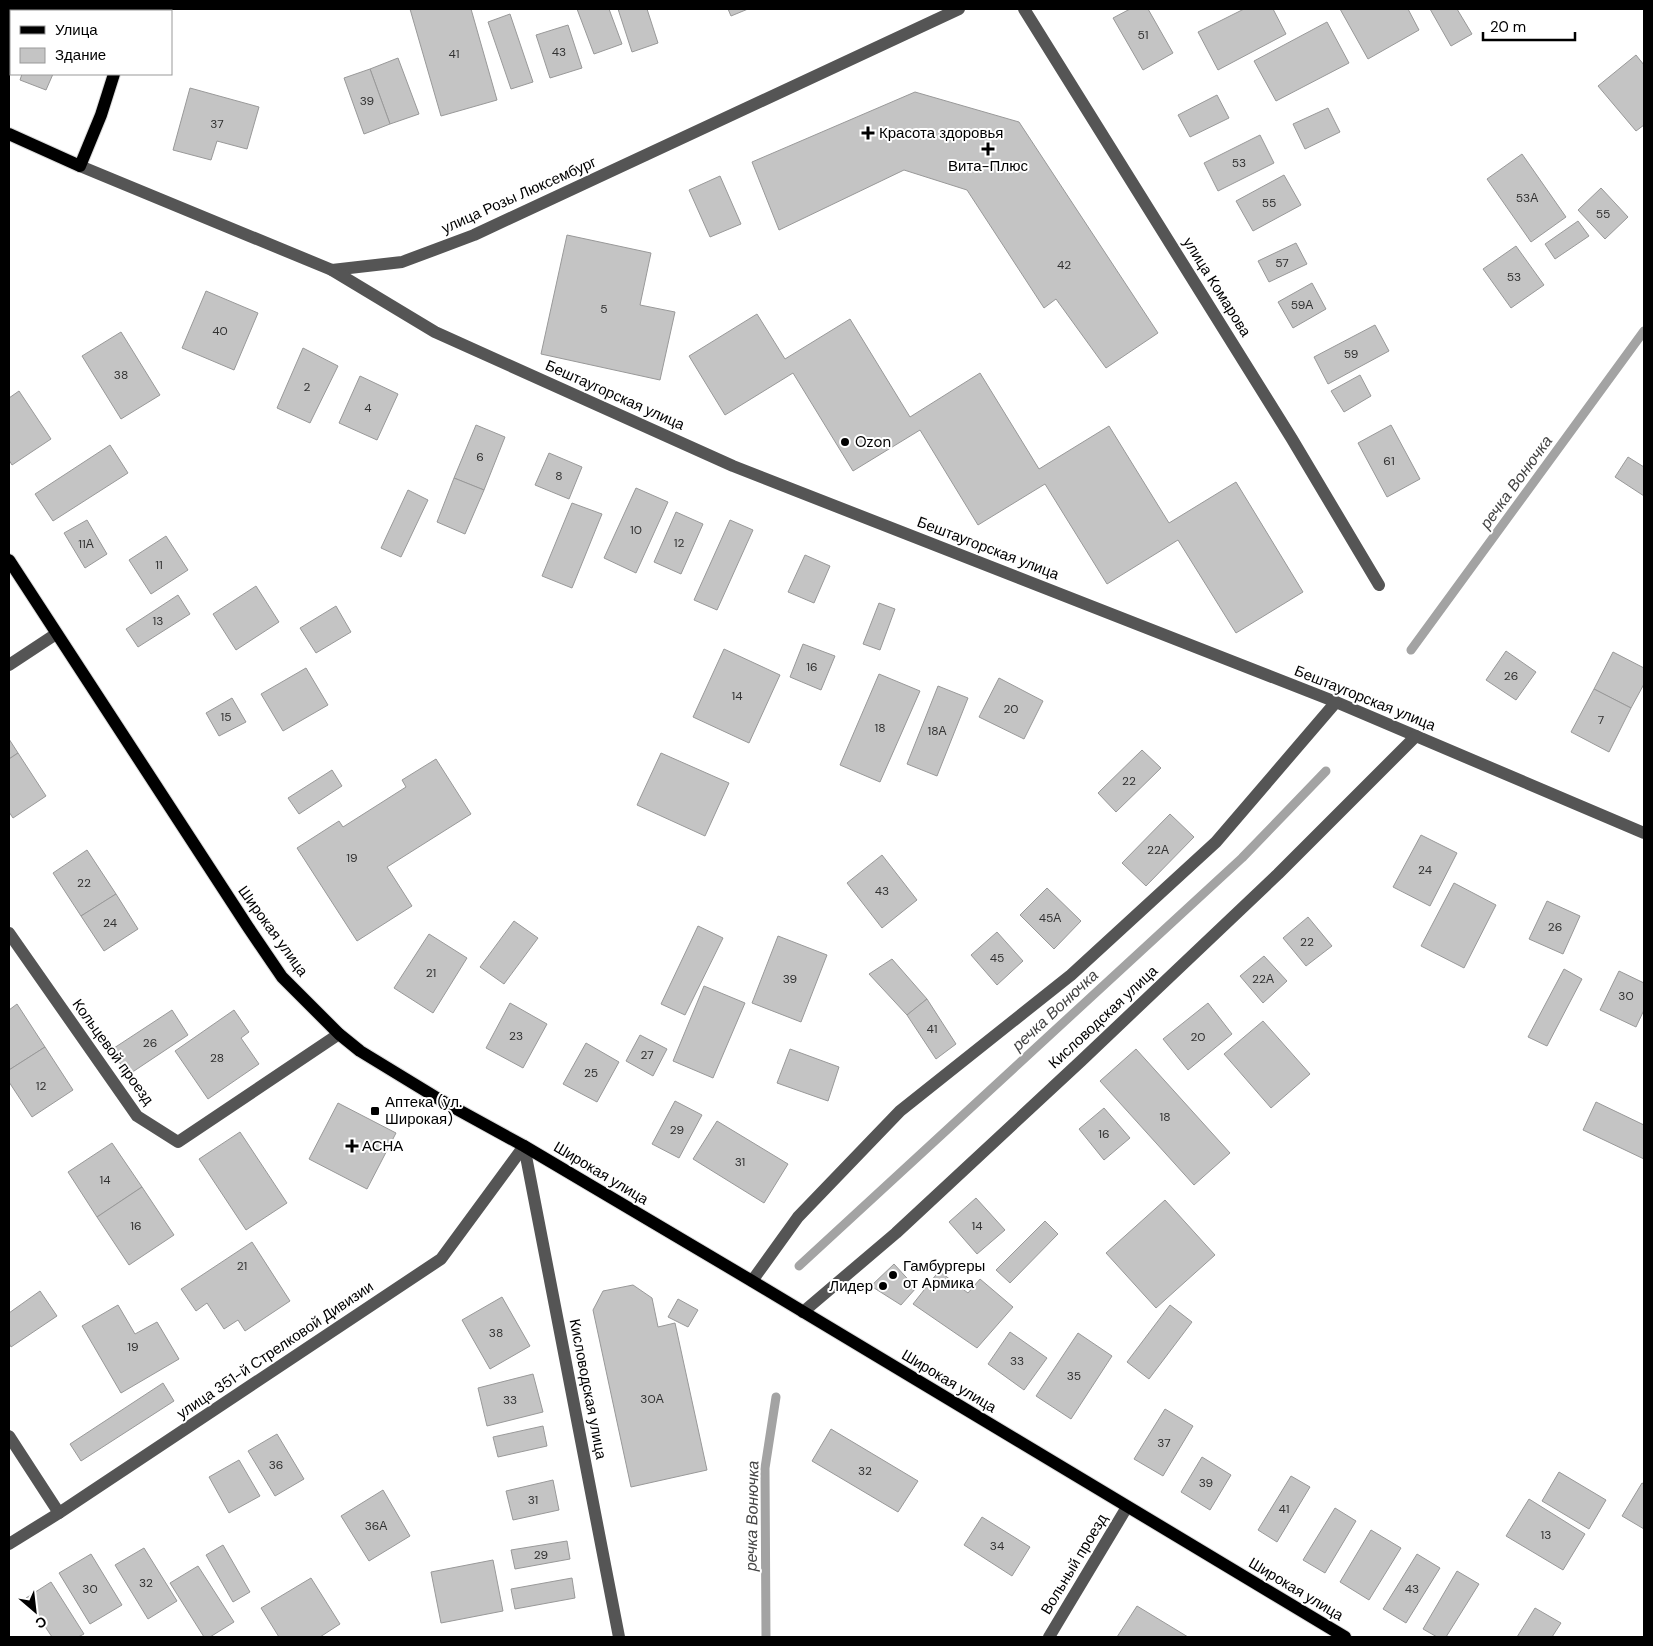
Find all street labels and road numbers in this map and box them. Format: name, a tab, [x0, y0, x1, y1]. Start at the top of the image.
street label: улица Розы Люксембург	[438, 152, 600, 238]
street label: улица Комарова	[1178, 233, 1256, 341]
street label: Бештаугорская улица	[542, 355, 688, 435]
street label: Бештаугорская улица	[914, 512, 1062, 585]
street label: Бештаугорская улица	[1291, 661, 1439, 736]
street label: Широкая улица	[233, 882, 313, 981]
street label: Кисловодская улица	[1044, 961, 1162, 1073]
street label: Кольцевой проезд	[68, 995, 158, 1109]
street label: Широкая улица	[550, 1137, 653, 1210]
street label: улица 351-й Стрелковой Дивизии	[173, 1277, 377, 1423]
street label: Кисловодская улица	[565, 1317, 612, 1462]
street label: Широкая улица	[898, 1345, 1001, 1418]
street label: Вольный проезд	[1036, 1510, 1112, 1618]
street label: Широкая улица	[1245, 1553, 1348, 1626]

